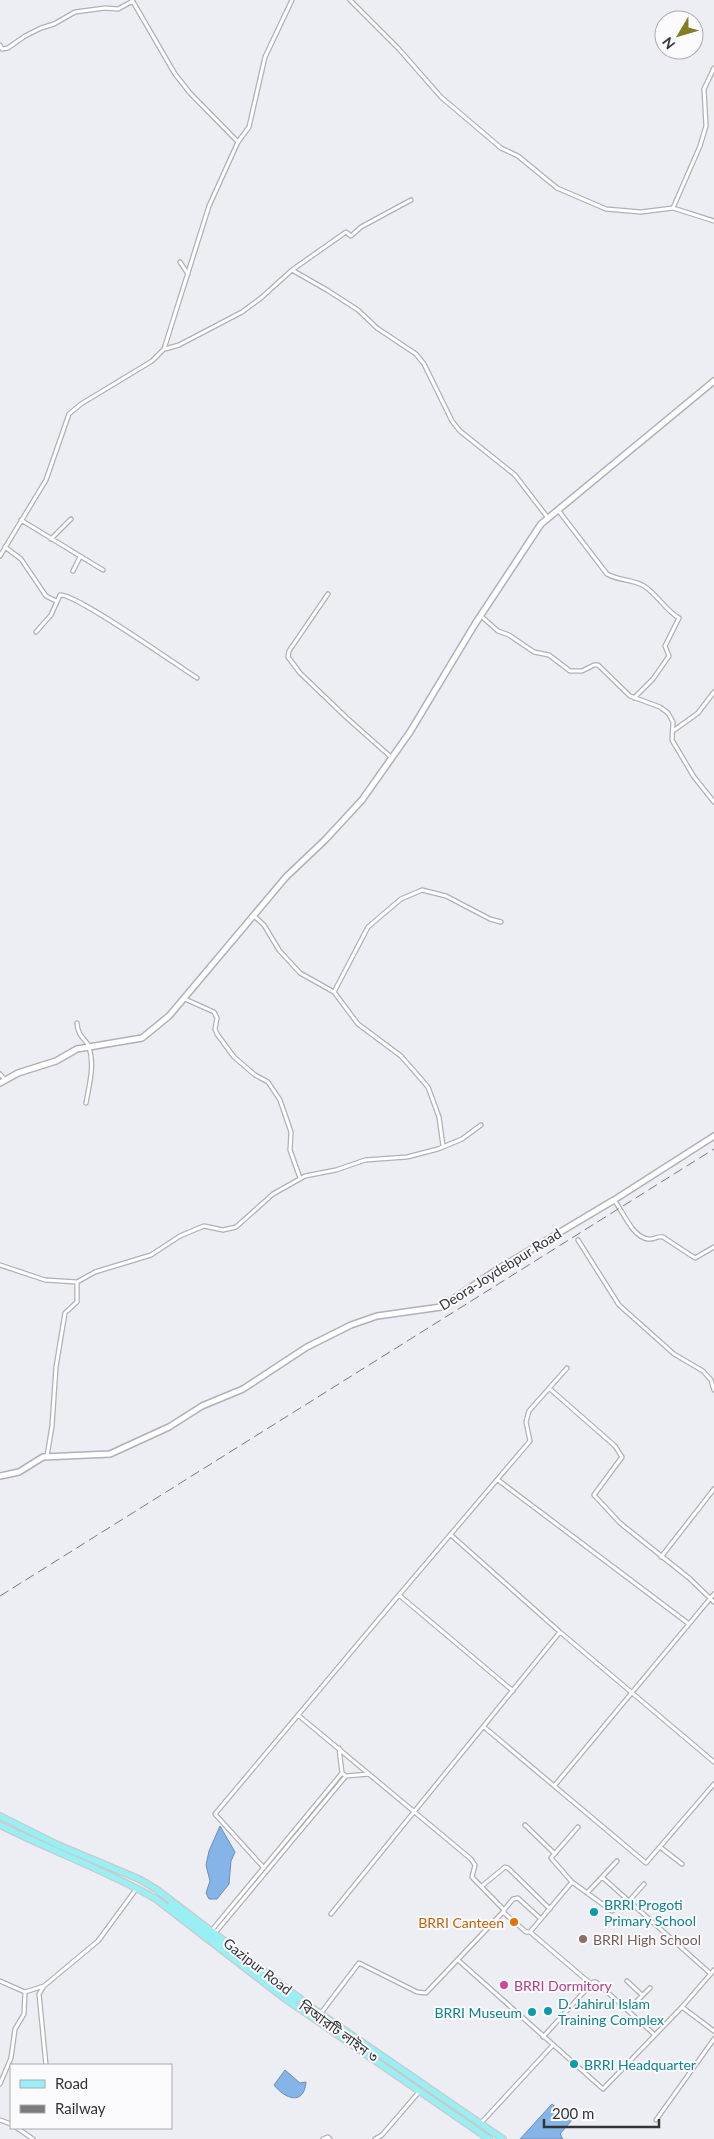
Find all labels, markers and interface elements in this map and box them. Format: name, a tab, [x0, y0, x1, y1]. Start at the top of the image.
north arrow	[654, 10, 704, 60]
text: N	[658, 34, 678, 53]
street label: Deora-Joydebpur Road	[436, 1224, 564, 1314]
place label: BRRI Progoti Primary School	[604, 1896, 696, 1929]
marker: BRRI Progoti Primary School	[588, 1906, 600, 1918]
place label: BRRI Canteen	[418, 1914, 504, 1931]
marker: BRRI Canteen	[508, 1916, 520, 1928]
place label: BRRI High School	[593, 1931, 701, 1948]
marker: BRRI High School	[577, 1933, 589, 1945]
street label: Gazipur Road	[220, 1934, 296, 1998]
place label: BRRI Dormitory	[514, 1977, 613, 1994]
marker: BRRI Dormitory	[498, 1979, 510, 1991]
place label: D. Jahirul Islam Training Complex	[558, 1995, 664, 2028]
street label: বিআরটি লাইন ৩	[295, 1996, 382, 2065]
place label: BRRI Museum	[434, 2004, 522, 2021]
marker: D. Jahirul Islam Training Complex	[542, 2005, 554, 2017]
marker: BRRI Museum	[526, 2006, 538, 2018]
place label: BRRI Headquarter	[584, 2056, 696, 2073]
marker: BRRI Headquarter	[568, 2058, 580, 2070]
legend	[10, 2064, 172, 2129]
text: Road	[55, 2074, 88, 2092]
scale bar	[544, 2096, 659, 2128]
text: Railway	[55, 2099, 106, 2117]
text: 200 m	[552, 2104, 594, 2122]

